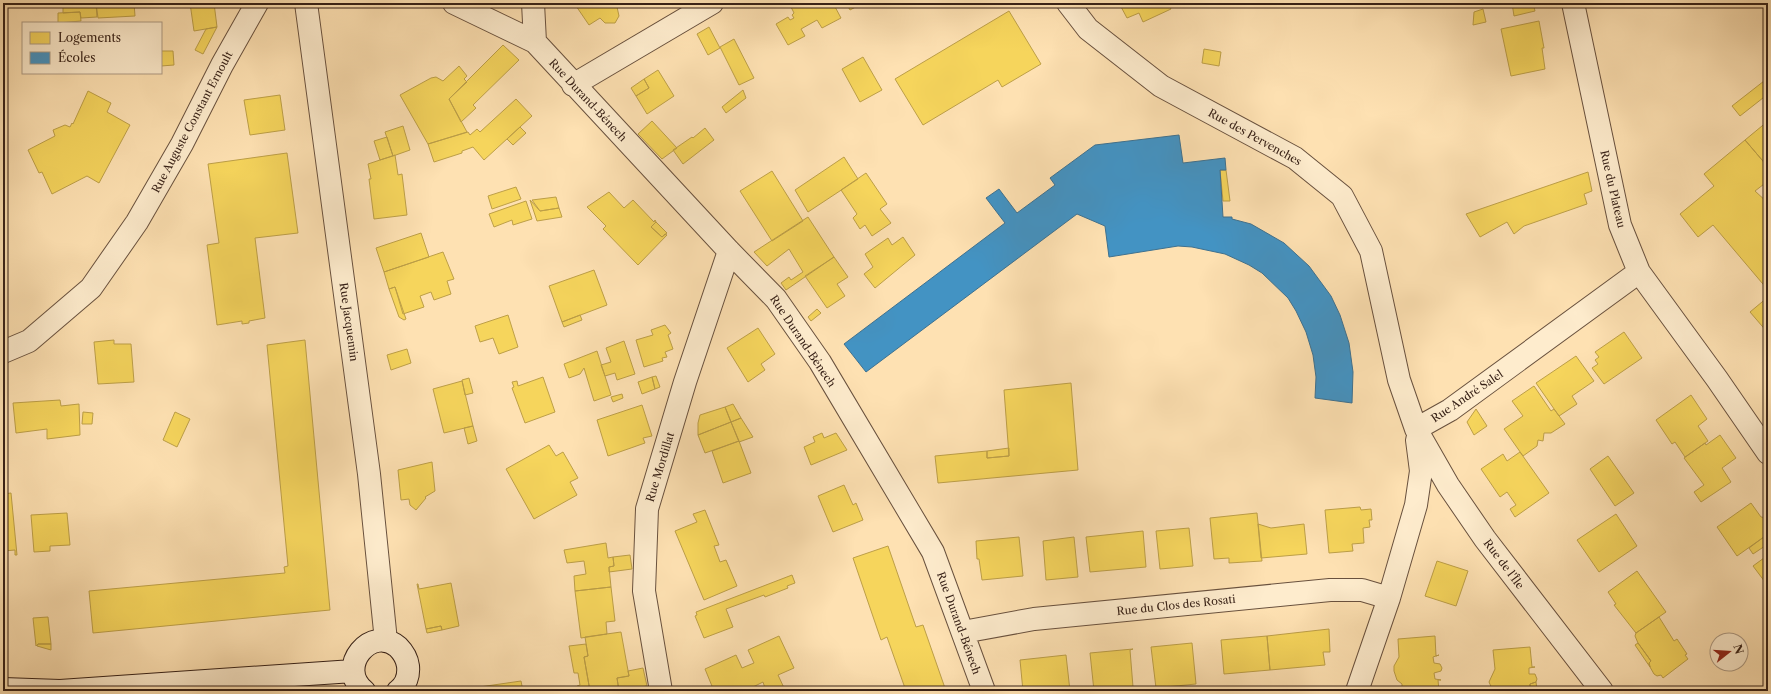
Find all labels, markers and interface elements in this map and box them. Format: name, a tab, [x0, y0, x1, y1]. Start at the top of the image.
legend	[22, 22, 162, 74]
text: Logements	[58, 30, 121, 45]
text: Écoles	[58, 49, 95, 65]
street label: Rue Auguste Constant Ernoult	[149, 49, 235, 195]
street label: Rue Durand-Bénech	[546, 56, 630, 144]
street label: Rue des Pervenches	[1206, 106, 1304, 169]
street label: Rue du Plateau	[1597, 149, 1629, 229]
street label: Rue Jacquemin	[337, 282, 361, 362]
street label: Rue Durand-Bénech	[767, 292, 839, 390]
street label: Rue André Salel	[1428, 366, 1506, 425]
street label: Rue Mordillat	[643, 430, 677, 504]
street label: Rue de l'Île	[1481, 536, 1527, 592]
street label: Rue Durand-Bénech	[934, 570, 984, 676]
street label: Rue du Clos des Rosati	[1116, 592, 1237, 618]
north arrow	[1709, 632, 1749, 672]
text: N	[1730, 642, 1747, 656]

